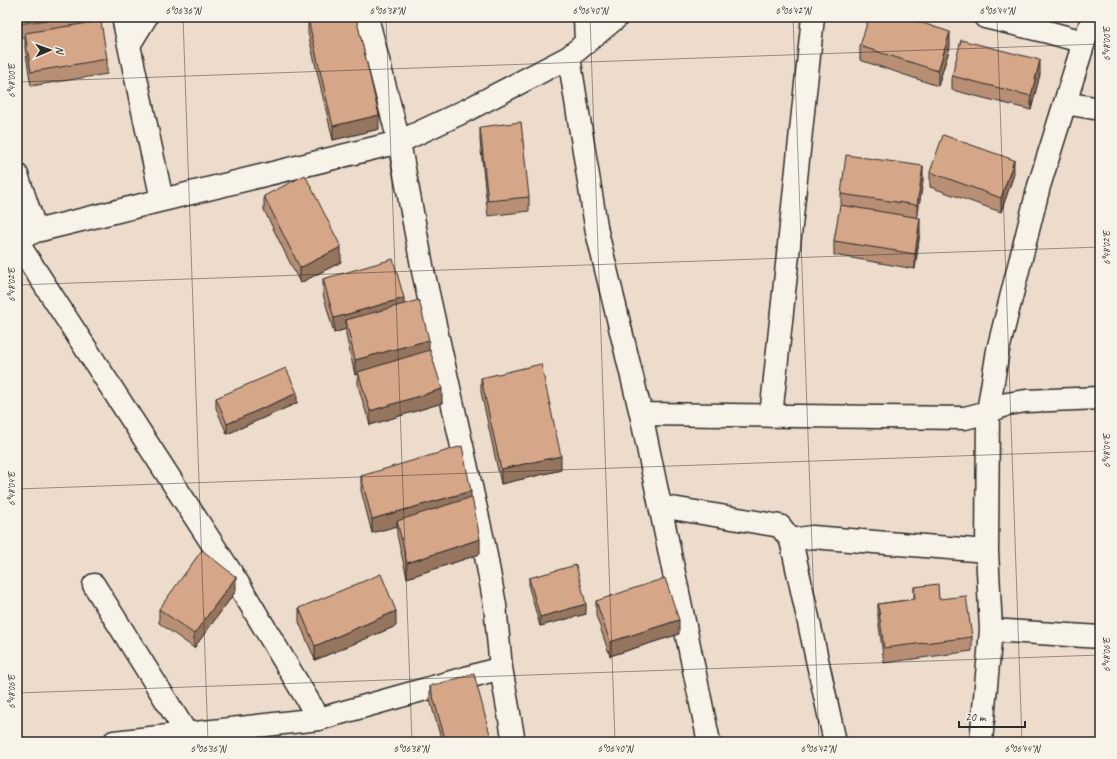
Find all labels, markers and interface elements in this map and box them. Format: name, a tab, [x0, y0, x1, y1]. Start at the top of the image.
text: 6°06'36"N	[166, 4, 202, 17]
text: 6°06'38"N	[370, 4, 406, 17]
text: 6°06'40"N	[573, 4, 609, 17]
text: 6°06'42"N	[776, 4, 812, 17]
text: 6°06'44"N	[980, 4, 1016, 17]
text: 6°48'00"E	[1100, 25, 1113, 61]
north arrow	[30, 30, 70, 70]
text: N	[53, 46, 67, 55]
text: 6°48'00"E	[5, 62, 18, 98]
text: 6°48'02"E	[1100, 229, 1113, 265]
text: 6°48'02"E	[5, 266, 18, 302]
text: 6°48'04"E	[1100, 432, 1113, 468]
text: 6°48'04"E	[5, 470, 18, 506]
text: 6°48'06"E	[1100, 636, 1113, 672]
text: 6°48'06"E	[5, 673, 18, 709]
scale bar	[959, 703, 1025, 729]
text: 20 m	[965, 709, 987, 725]
text: 6°06'36"N	[191, 742, 227, 755]
text: 6°06'38"N	[394, 742, 430, 755]
text: 6°06'40"N	[598, 742, 634, 755]
text: 6°06'42"N	[801, 742, 837, 755]
text: 6°06'44"N	[1005, 742, 1041, 755]

